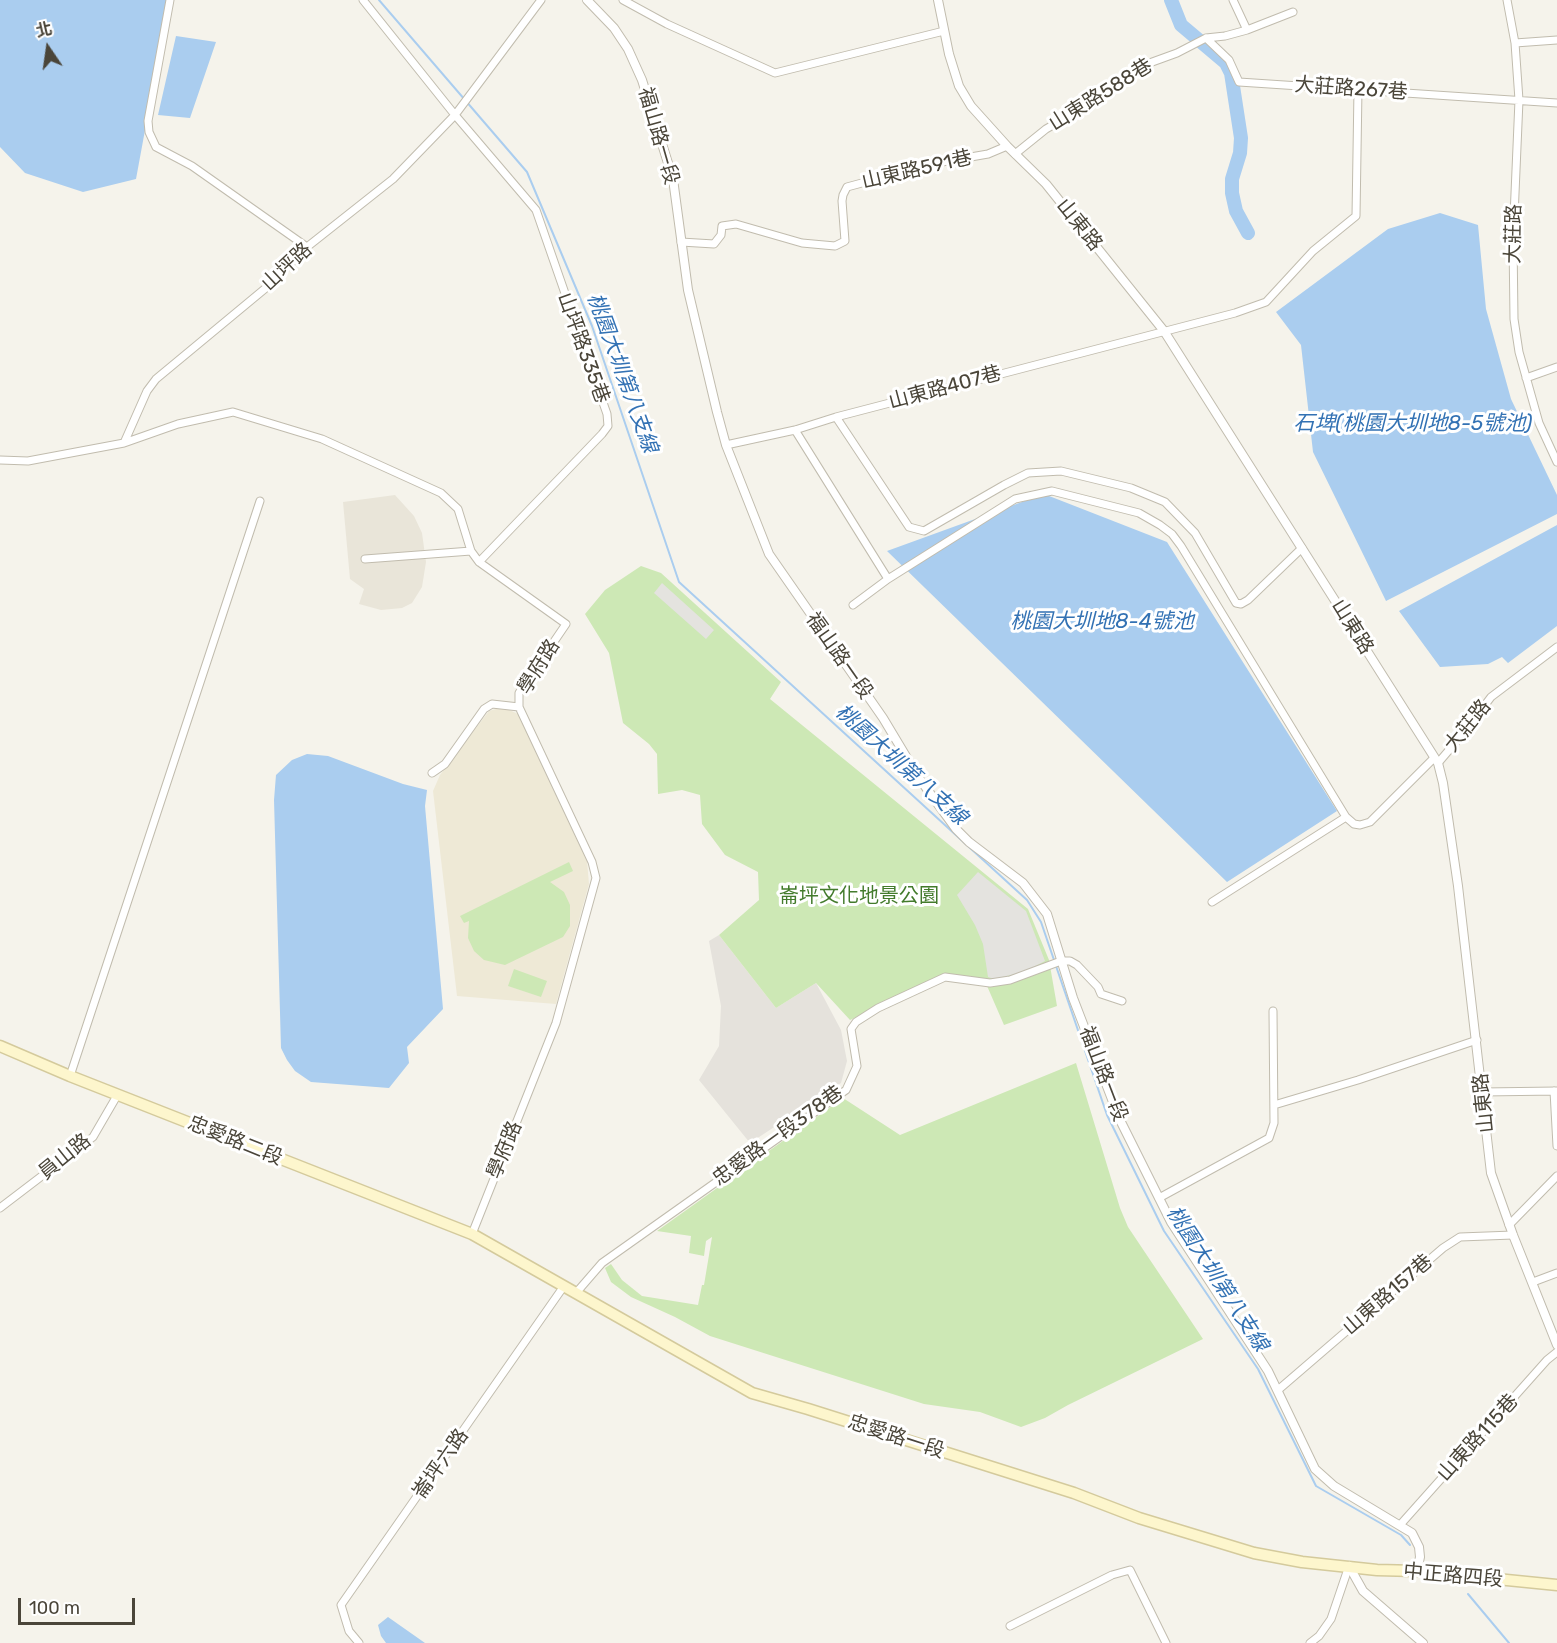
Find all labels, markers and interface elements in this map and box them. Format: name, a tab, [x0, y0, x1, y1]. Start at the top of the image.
north arrow	[18, 18, 78, 78]
text: 北	[34, 19, 54, 41]
street label: 山東路588巷	[1045, 54, 1157, 136]
street label: 大莊路267巷	[1294, 73, 1408, 105]
street label: 福山路一段	[633, 85, 683, 187]
street label: 山東路591巷	[860, 146, 974, 194]
street label: 山東路	[1051, 194, 1107, 256]
street label: 大莊路	[1501, 204, 1527, 264]
street label: 山坪路	[257, 238, 317, 296]
street label: 山坪路335巷	[552, 289, 614, 407]
water label: 桃園大圳第八支線	[581, 290, 663, 456]
street label: 山東路407巷	[886, 361, 1004, 415]
water label: 石埤(桃園大圳地8-5號池)	[1294, 411, 1532, 437]
street label: 山東路	[1326, 595, 1378, 659]
street label: 福山路一段	[800, 608, 878, 704]
water label: 桃園大圳地8-4號池	[1010, 609, 1194, 635]
street label: 學府路	[513, 635, 565, 699]
street label: 大莊路	[1440, 695, 1496, 757]
water label: 桃園大圳第八支線	[830, 699, 972, 831]
park label: 崙坪文化地景公園	[779, 884, 939, 908]
street label: 福山路一段	[1074, 1023, 1132, 1125]
street label: 山東路	[1469, 1072, 1499, 1134]
street label: 忠愛路一段378巷	[708, 1081, 848, 1191]
street label: 忠愛路二段	[184, 1111, 286, 1171]
street label: 學府路	[483, 1118, 527, 1182]
street label: 員山路	[34, 1129, 96, 1185]
water label: 桃園大圳第八支線	[1161, 1202, 1273, 1356]
street label: 山東路157巷	[1338, 1250, 1438, 1340]
street label: 山東路115巷	[1433, 1389, 1523, 1487]
street label: 忠愛路一段	[845, 1410, 947, 1464]
street label: 崙坪六路	[408, 1424, 474, 1504]
street label: 中正路四段	[1402, 1560, 1504, 1592]
scale bar	[21, 1586, 138, 1624]
text: 100 m	[29, 1597, 80, 1619]

